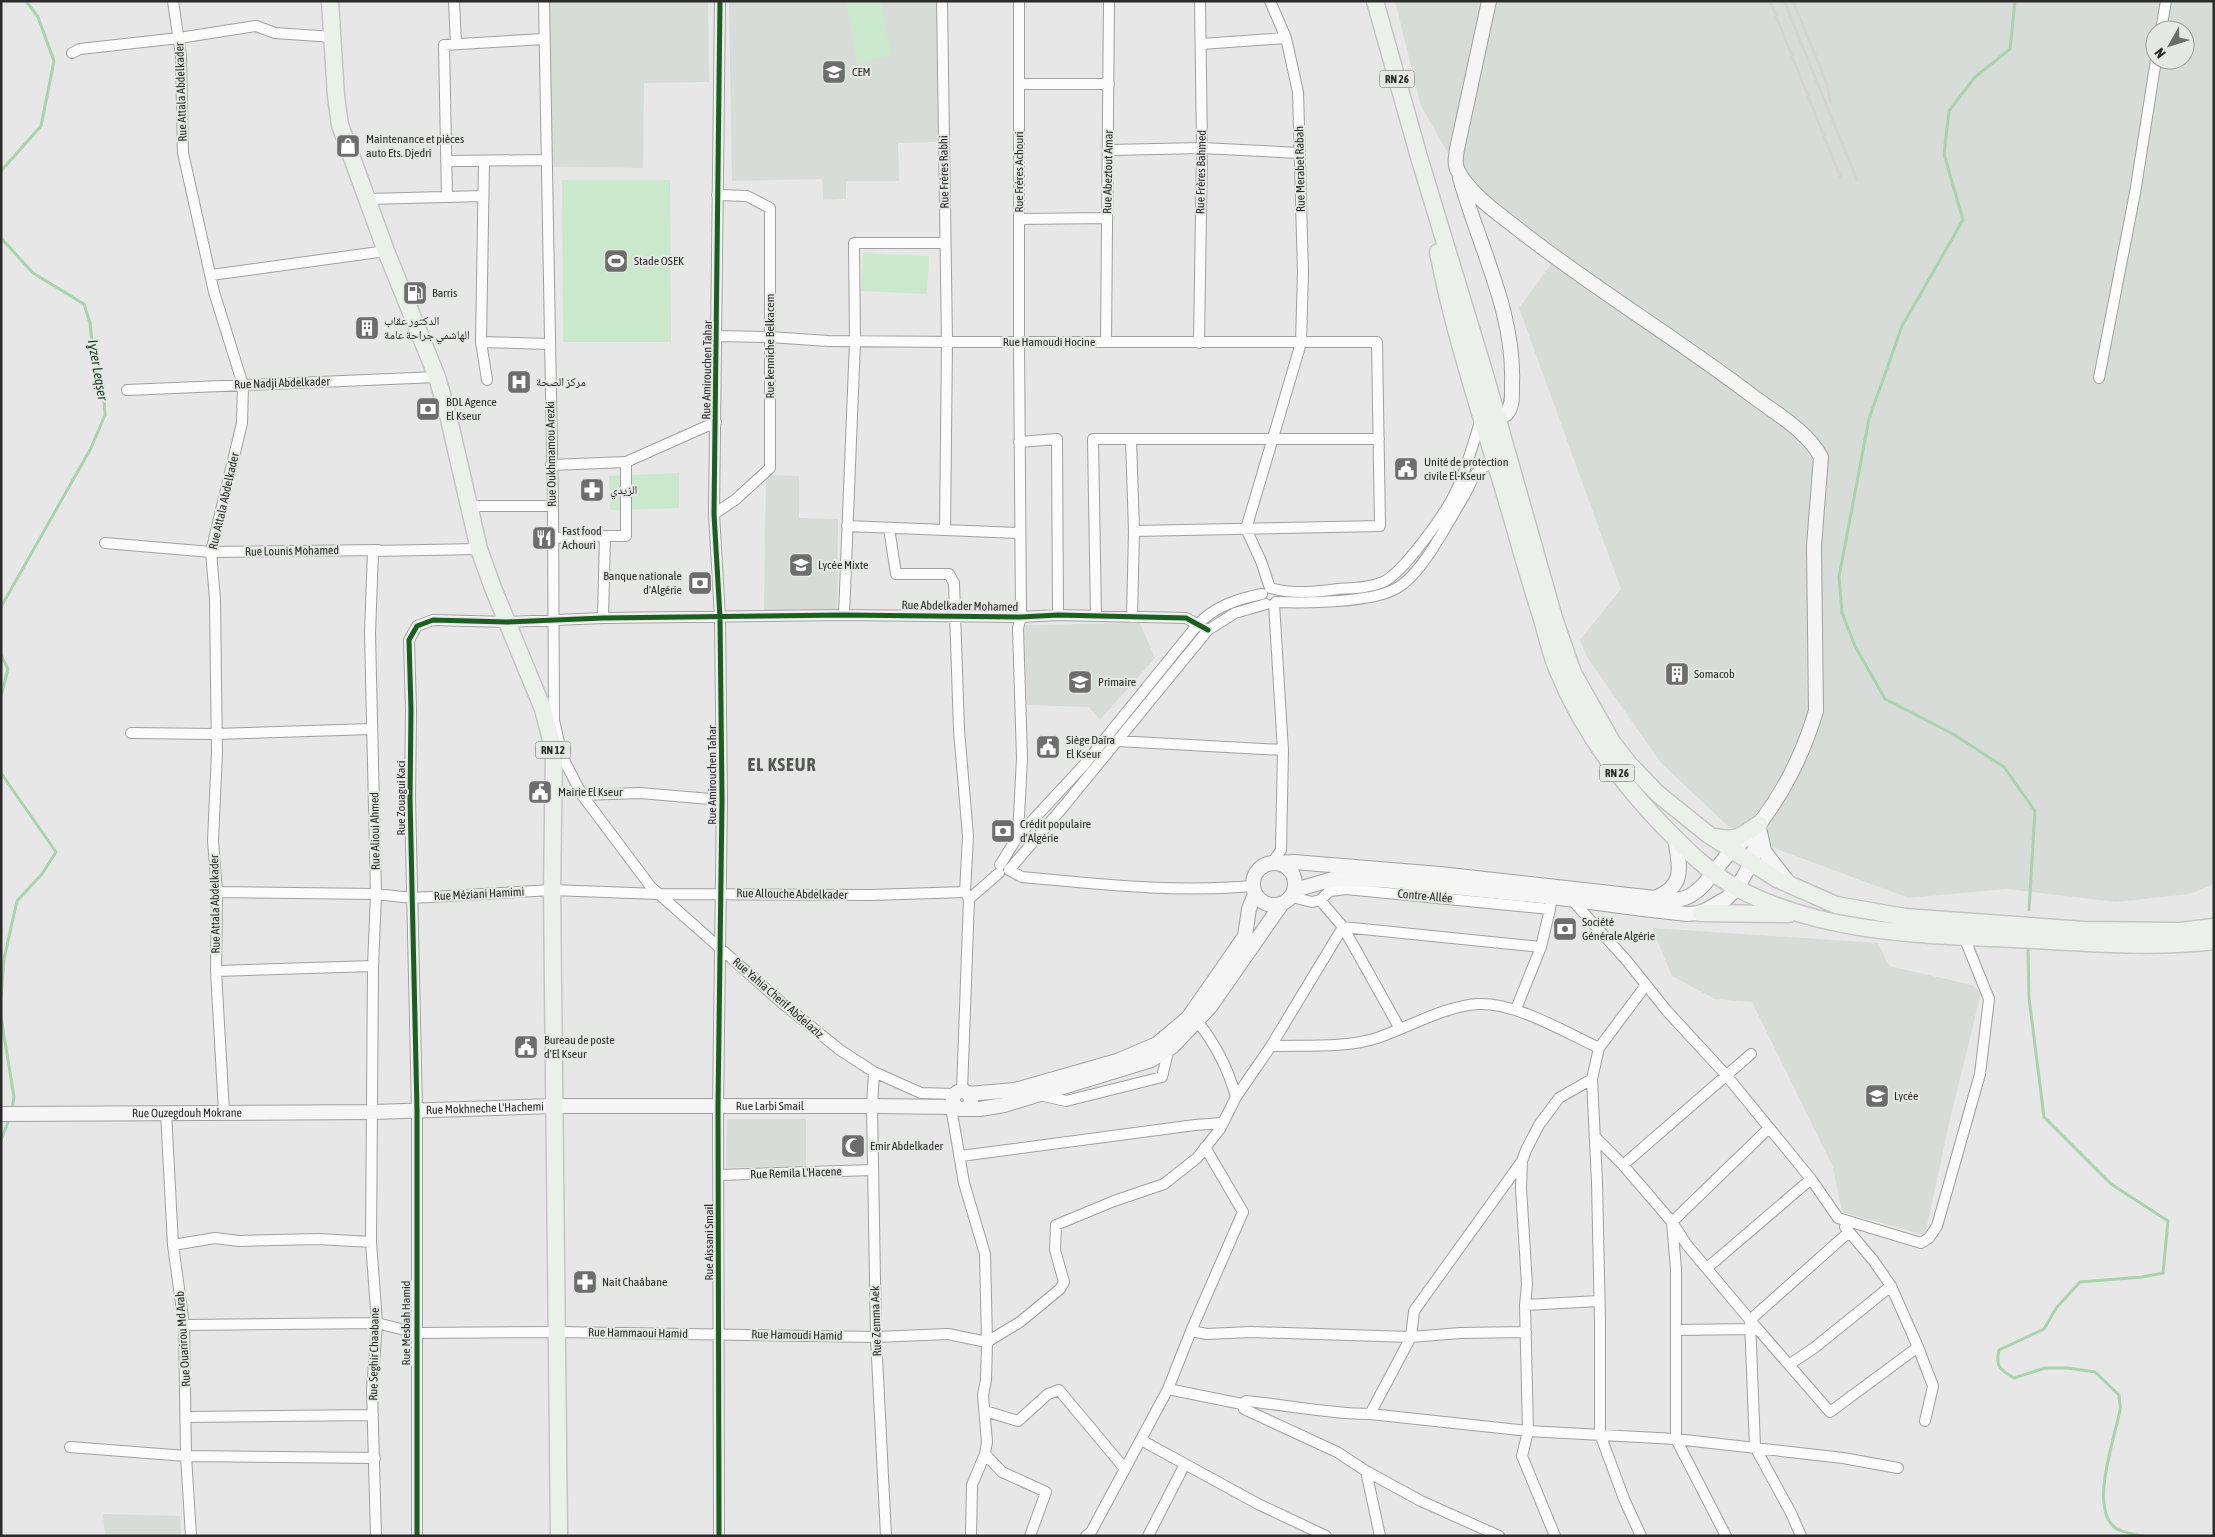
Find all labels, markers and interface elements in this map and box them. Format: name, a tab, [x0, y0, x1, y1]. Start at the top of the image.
north arrow	[2145, 20, 2195, 70]
street label: Rue Attala Abdelkader	[172, 42, 190, 142]
text: N	[2151, 45, 2169, 61]
school or university icon: CEM	[821, 59, 847, 85]
place label: CEM	[852, 65, 871, 79]
road number: RN 26	[1380, 70, 1414, 88]
street label: Rue Merabet Rabah	[1292, 126, 1308, 212]
street label: Rue Abeztout Amar	[1100, 130, 1116, 214]
street label: Rue Frères Bahmed	[1193, 130, 1209, 214]
street label: Rue Frères Achouri	[1012, 131, 1026, 213]
place label: Maintenance et pièces auto Ets. Djedri	[366, 132, 464, 160]
shop icon: Maintenance et pièces auto Ets. Djedri	[335, 133, 361, 159]
street label: Rue Frères Rabhi	[936, 135, 952, 209]
sports icon: Stade OSEK	[603, 248, 629, 274]
place label: Stade OSEK	[634, 254, 684, 268]
fuel station icon: Barris	[402, 280, 428, 306]
place label: Barris	[432, 286, 457, 300]
street label: Rue kenniche Belkacem	[763, 294, 777, 398]
place label: الدكتور عقاب الهاشمي جراحة عامة	[384, 314, 470, 345]
building icon: الدكتور عقاب الهاشمي جراحة عامة	[354, 315, 380, 341]
street label: Rue Amirouchen Tahar	[699, 320, 715, 420]
street label: Rue Hamoudi Hocine	[1003, 335, 1095, 349]
water label: Iɣzer Leqṣer	[85, 338, 111, 402]
hospital icon: مركز الصحة	[506, 369, 532, 395]
street label: Rue Nadji Abdelkader	[234, 374, 331, 392]
place label: مركز الصحة	[536, 375, 586, 389]
place label: BDL Agence El Kseur	[446, 395, 497, 423]
bank icon: BDL Agence El Kseur	[415, 396, 441, 422]
street label: Rue Oukhmamou Arezki	[543, 401, 559, 507]
street label: Rue Attala Abdelkader	[206, 451, 242, 551]
place label: Unité de protection civile El-Kseur	[1424, 455, 1509, 483]
public building icon: Unité de protection civile El-Kseur	[1393, 456, 1419, 482]
pharmacy icon: الزيدي	[579, 477, 605, 503]
place label: الزيدي	[610, 483, 638, 500]
place label: Fast food Achouri	[562, 524, 602, 552]
restaurant icon: Fast food Achouri	[531, 525, 557, 551]
street label: Rue Lounis Mohamed	[245, 543, 339, 559]
school or university icon: Lycée Mixte	[788, 552, 814, 578]
place label: Lycée Mixte	[818, 558, 868, 572]
place label: Banque nationale d'Algérie	[603, 569, 682, 597]
bank icon: Banque nationale d'Algérie	[687, 570, 713, 596]
street label: Rue Abdelkader Mohamed	[902, 598, 1018, 614]
building icon: Somacob	[1664, 661, 1690, 687]
place label: Somacob	[1694, 667, 1735, 681]
school or university icon: Primaire	[1067, 669, 1093, 695]
place label: Primaire	[1098, 675, 1136, 689]
street label: Rue Amirouchen Tahar	[705, 725, 719, 825]
place label: Siège Daïra El Kseur	[1066, 733, 1115, 761]
public building icon: Siège Daïra El Kseur	[1035, 734, 1061, 760]
road number: RN 12	[536, 742, 570, 758]
district label: EL KSEUR	[748, 754, 816, 775]
street label: Rue Zouagui Kaci	[394, 760, 408, 836]
road number: RN 26	[1600, 764, 1634, 781]
public building icon: Mairie El Kseur	[527, 779, 553, 805]
place label: Mairie El Kseur	[558, 785, 623, 799]
street label: Rue Alioui Ahmed	[367, 792, 383, 870]
place label: Crédit populaire d'Algérie	[1020, 817, 1091, 845]
bank icon: Crédit populaire d'Algérie	[990, 818, 1016, 844]
street label: Rue Attala Abdelkader	[207, 854, 223, 954]
street label: Rue Méziani Hamimi	[433, 885, 525, 903]
street label: Rue Allouche Abdelkader	[736, 886, 848, 902]
street label: Contre-Allée	[1397, 887, 1453, 905]
place label: Société Générale Algérie	[1582, 915, 1655, 943]
bank icon: Société Générale Algérie	[1552, 916, 1578, 942]
street label: Rue Yahia Cherif Abdelaziz	[730, 955, 827, 1042]
place label: Bureau de poste d'El Kseur	[544, 1033, 615, 1061]
public building icon: Bureau de poste d'El Kseur	[513, 1034, 539, 1060]
school or university icon: Lycée	[1864, 1083, 1890, 1109]
place label: Lycée	[1894, 1089, 1918, 1103]
street label: Rue Mokhneche L'Hachemi	[426, 1099, 544, 1117]
street label: Rue Larbi Smail	[736, 1099, 805, 1113]
street label: Rue Ouzegdouh Mokrane	[132, 1106, 242, 1120]
mosque icon: Emir Abdelkader	[840, 1133, 866, 1159]
place label: Emir Abdelkader	[870, 1139, 944, 1153]
street label: Rue Remila L'Hacene	[750, 1164, 842, 1182]
street label: Rue Aissani Smail	[702, 1203, 716, 1281]
pharmacy icon: Nait Chaâbane	[572, 1269, 598, 1295]
place label: Nait Chaâbane	[602, 1275, 667, 1289]
street label: Rue Mesbah Hamid	[399, 1281, 413, 1366]
street label: Rue Zemma Aek	[868, 1285, 884, 1357]
street label: Rue Ouarirou Md Arab	[173, 1290, 193, 1387]
street label: Rue Seghir Chaabane	[366, 1307, 382, 1401]
street label: Rue Hammaoui Hamid	[588, 1325, 688, 1341]
street label: Rue Hamoudi Hamid	[751, 1327, 843, 1343]

